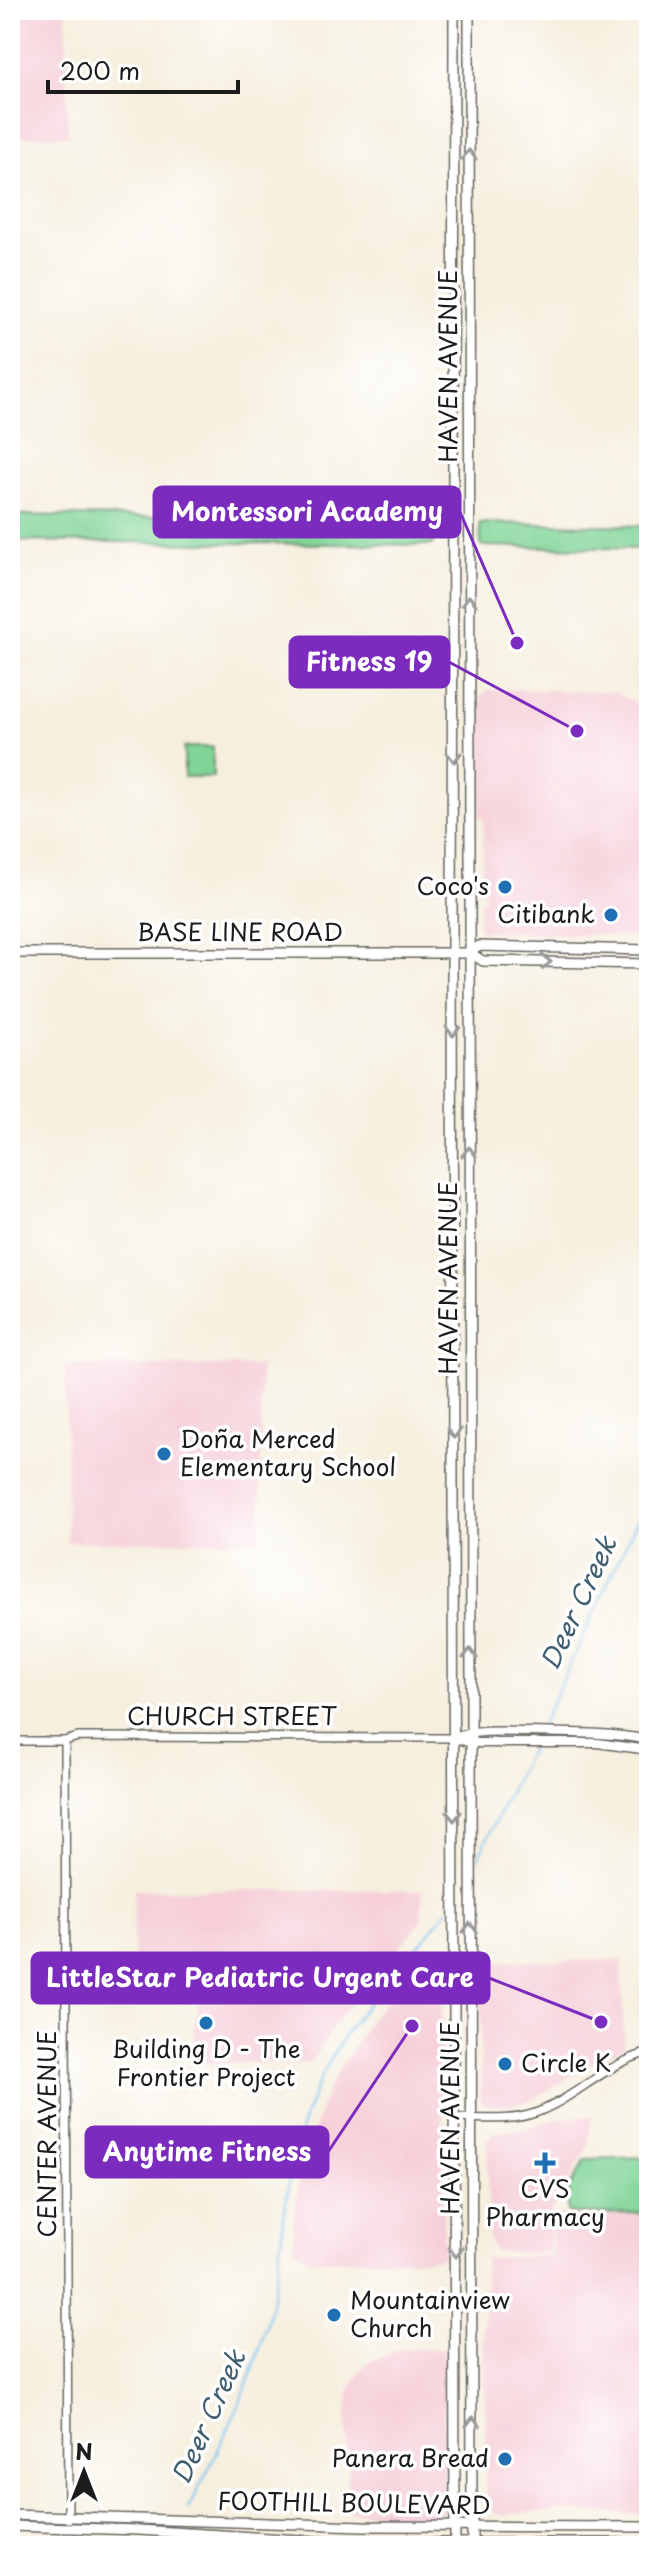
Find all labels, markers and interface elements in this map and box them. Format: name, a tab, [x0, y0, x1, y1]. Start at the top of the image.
scale bar	[48, 44, 238, 94]
text: 200 m	[60, 52, 140, 88]
one-way arrow	[460, 148, 478, 161]
street label: HAVEN AVENUE	[429, 269, 465, 463]
callout: Montessori Academy	[154, 487, 460, 537]
text: Montessori Academy	[171, 491, 443, 530]
one-way arrow	[460, 594, 478, 607]
callout: Fitness 19	[290, 637, 449, 687]
text: Fitness 19	[306, 641, 432, 680]
one-way arrow	[445, 751, 463, 764]
place label: Coco's	[416, 867, 489, 903]
marker: Coco's	[496, 878, 514, 896]
place label: Citibank	[497, 895, 595, 931]
marker: Citibank	[602, 906, 620, 924]
street label: BASE LINE ROAD	[137, 913, 343, 949]
one-way arrow	[540, 953, 553, 971]
one-way arrow	[444, 1025, 462, 1038]
one-way arrow	[460, 1145, 478, 1158]
street label: HAVEN AVENUE	[429, 1181, 465, 1375]
place label: Doña Merced Elementary School	[180, 1420, 396, 1484]
one-way arrow	[445, 1427, 463, 1440]
marker: Doña Merced Elementary School	[155, 1445, 173, 1463]
water label: Deer Creek	[530, 1528, 626, 1675]
one-way arrow	[461, 1647, 479, 1660]
street label: CHURCH STREET	[127, 1697, 337, 1733]
one-way arrow	[445, 1810, 462, 1823]
one-way arrow	[461, 1921, 479, 1934]
callout: LittleStar Pediatric Urgent Care	[32, 1953, 489, 2003]
text: LittleStar Pediatric Urgent Care	[46, 1957, 474, 1996]
marker: Building D - The Frontier Project	[197, 2014, 215, 2032]
street label: HAVEN AVENUE	[431, 2021, 467, 2215]
street label: CENTER AVENUE	[28, 2030, 64, 2238]
place label: Building D - The Frontier Project	[112, 2030, 300, 2094]
place label: Circle K	[521, 2044, 611, 2080]
marker: Circle K	[496, 2055, 514, 2073]
callout: Anytime Fitness	[86, 2127, 328, 2177]
text: Anytime Fitness	[103, 2131, 311, 2170]
marker: CVS Pharmacy	[536, 2154, 554, 2172]
place label: CVS Pharmacy	[485, 2170, 605, 2234]
one-way arrow	[447, 2246, 465, 2259]
place label: Mountainview Church	[350, 2281, 510, 2345]
marker: Mountainview Church	[325, 2306, 343, 2324]
water label: Deer Creek	[161, 2342, 255, 2489]
one-way arrow	[464, 2415, 482, 2428]
north arrow	[44, 2432, 124, 2512]
text: N	[75, 2434, 93, 2467]
place label: Panera Bread	[332, 2439, 489, 2475]
marker: Panera Bread	[496, 2450, 514, 2468]
street label: FOOTHILL BOULEVARD	[217, 2482, 491, 2522]

